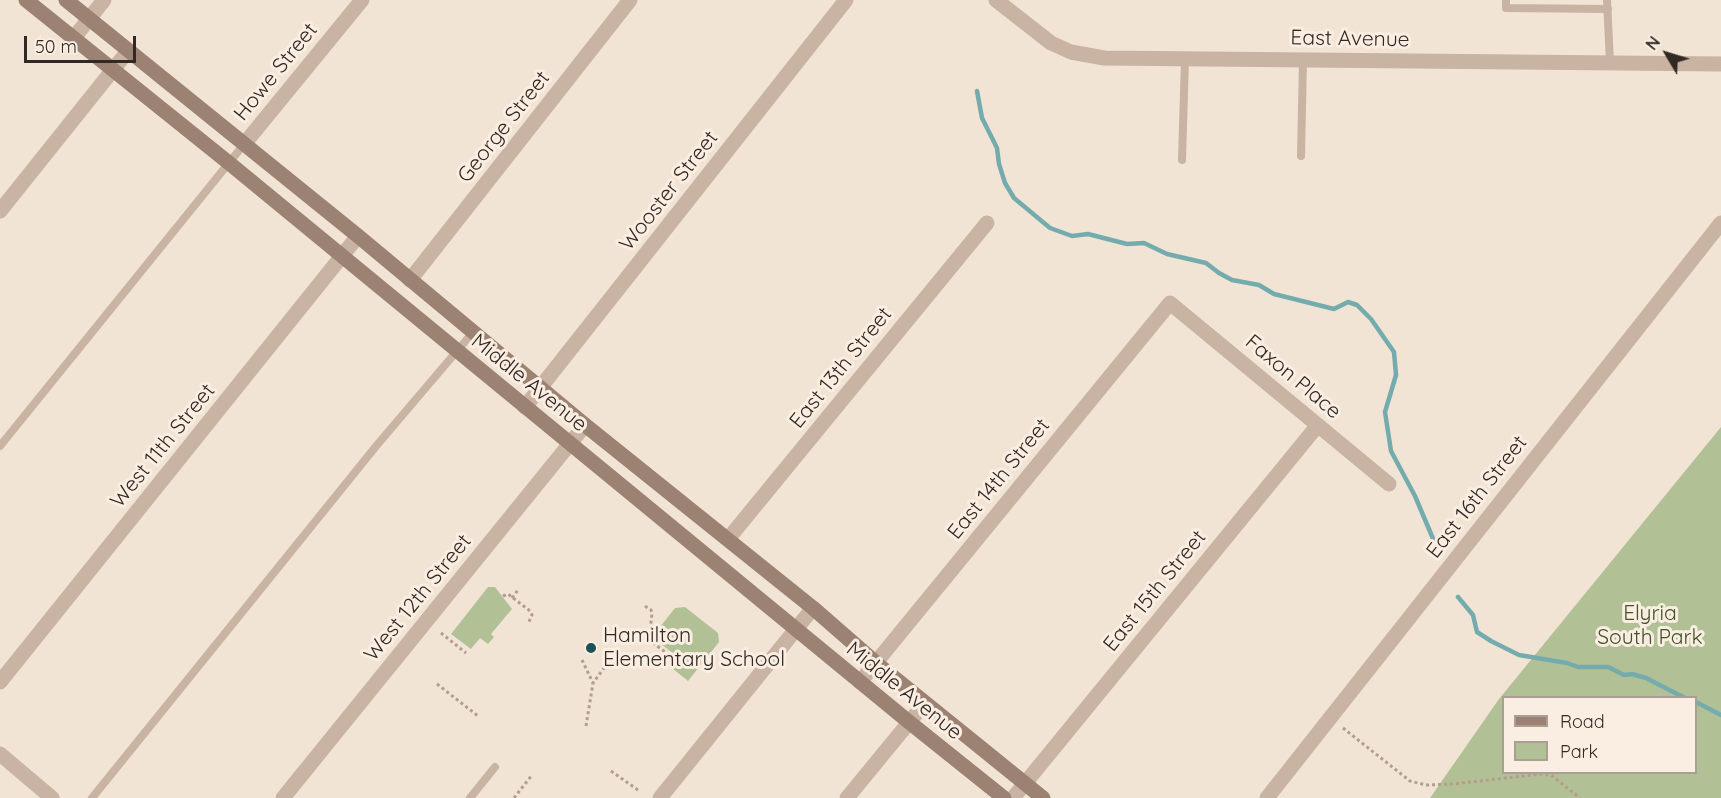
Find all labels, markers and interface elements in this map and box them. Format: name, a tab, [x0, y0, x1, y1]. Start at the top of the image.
street label: Howe Street	[229, 18, 323, 126]
scale bar	[27, 24, 140, 62]
north arrow	[1637, 24, 1697, 84]
street label: East Avenue	[1290, 25, 1410, 53]
text: N	[1641, 32, 1664, 54]
text: 50 m	[35, 35, 77, 58]
street label: George Street	[453, 66, 555, 188]
street label: Wooster Street	[614, 126, 724, 256]
street label: East 13th Street	[785, 302, 897, 434]
street label: Middle Avenue	[466, 329, 592, 437]
street label: Faxon Place	[1240, 330, 1346, 424]
street label: West 11th Street	[105, 379, 221, 513]
street label: East 14th Street	[943, 414, 1055, 544]
street label: East 16th Street	[1421, 431, 1533, 563]
street label: East 15th Street	[1098, 525, 1212, 657]
street label: West 12th Street	[359, 529, 477, 667]
park label: Elyria South Park	[1597, 601, 1703, 651]
place label: Hamilton Elementary School	[603, 623, 785, 673]
street label: Middle Avenue	[841, 637, 967, 745]
marker: Hamilton Elementary School	[584, 641, 598, 655]
legend	[1502, 696, 1697, 774]
text: Road	[1560, 710, 1605, 733]
text: Park	[1560, 740, 1598, 763]

